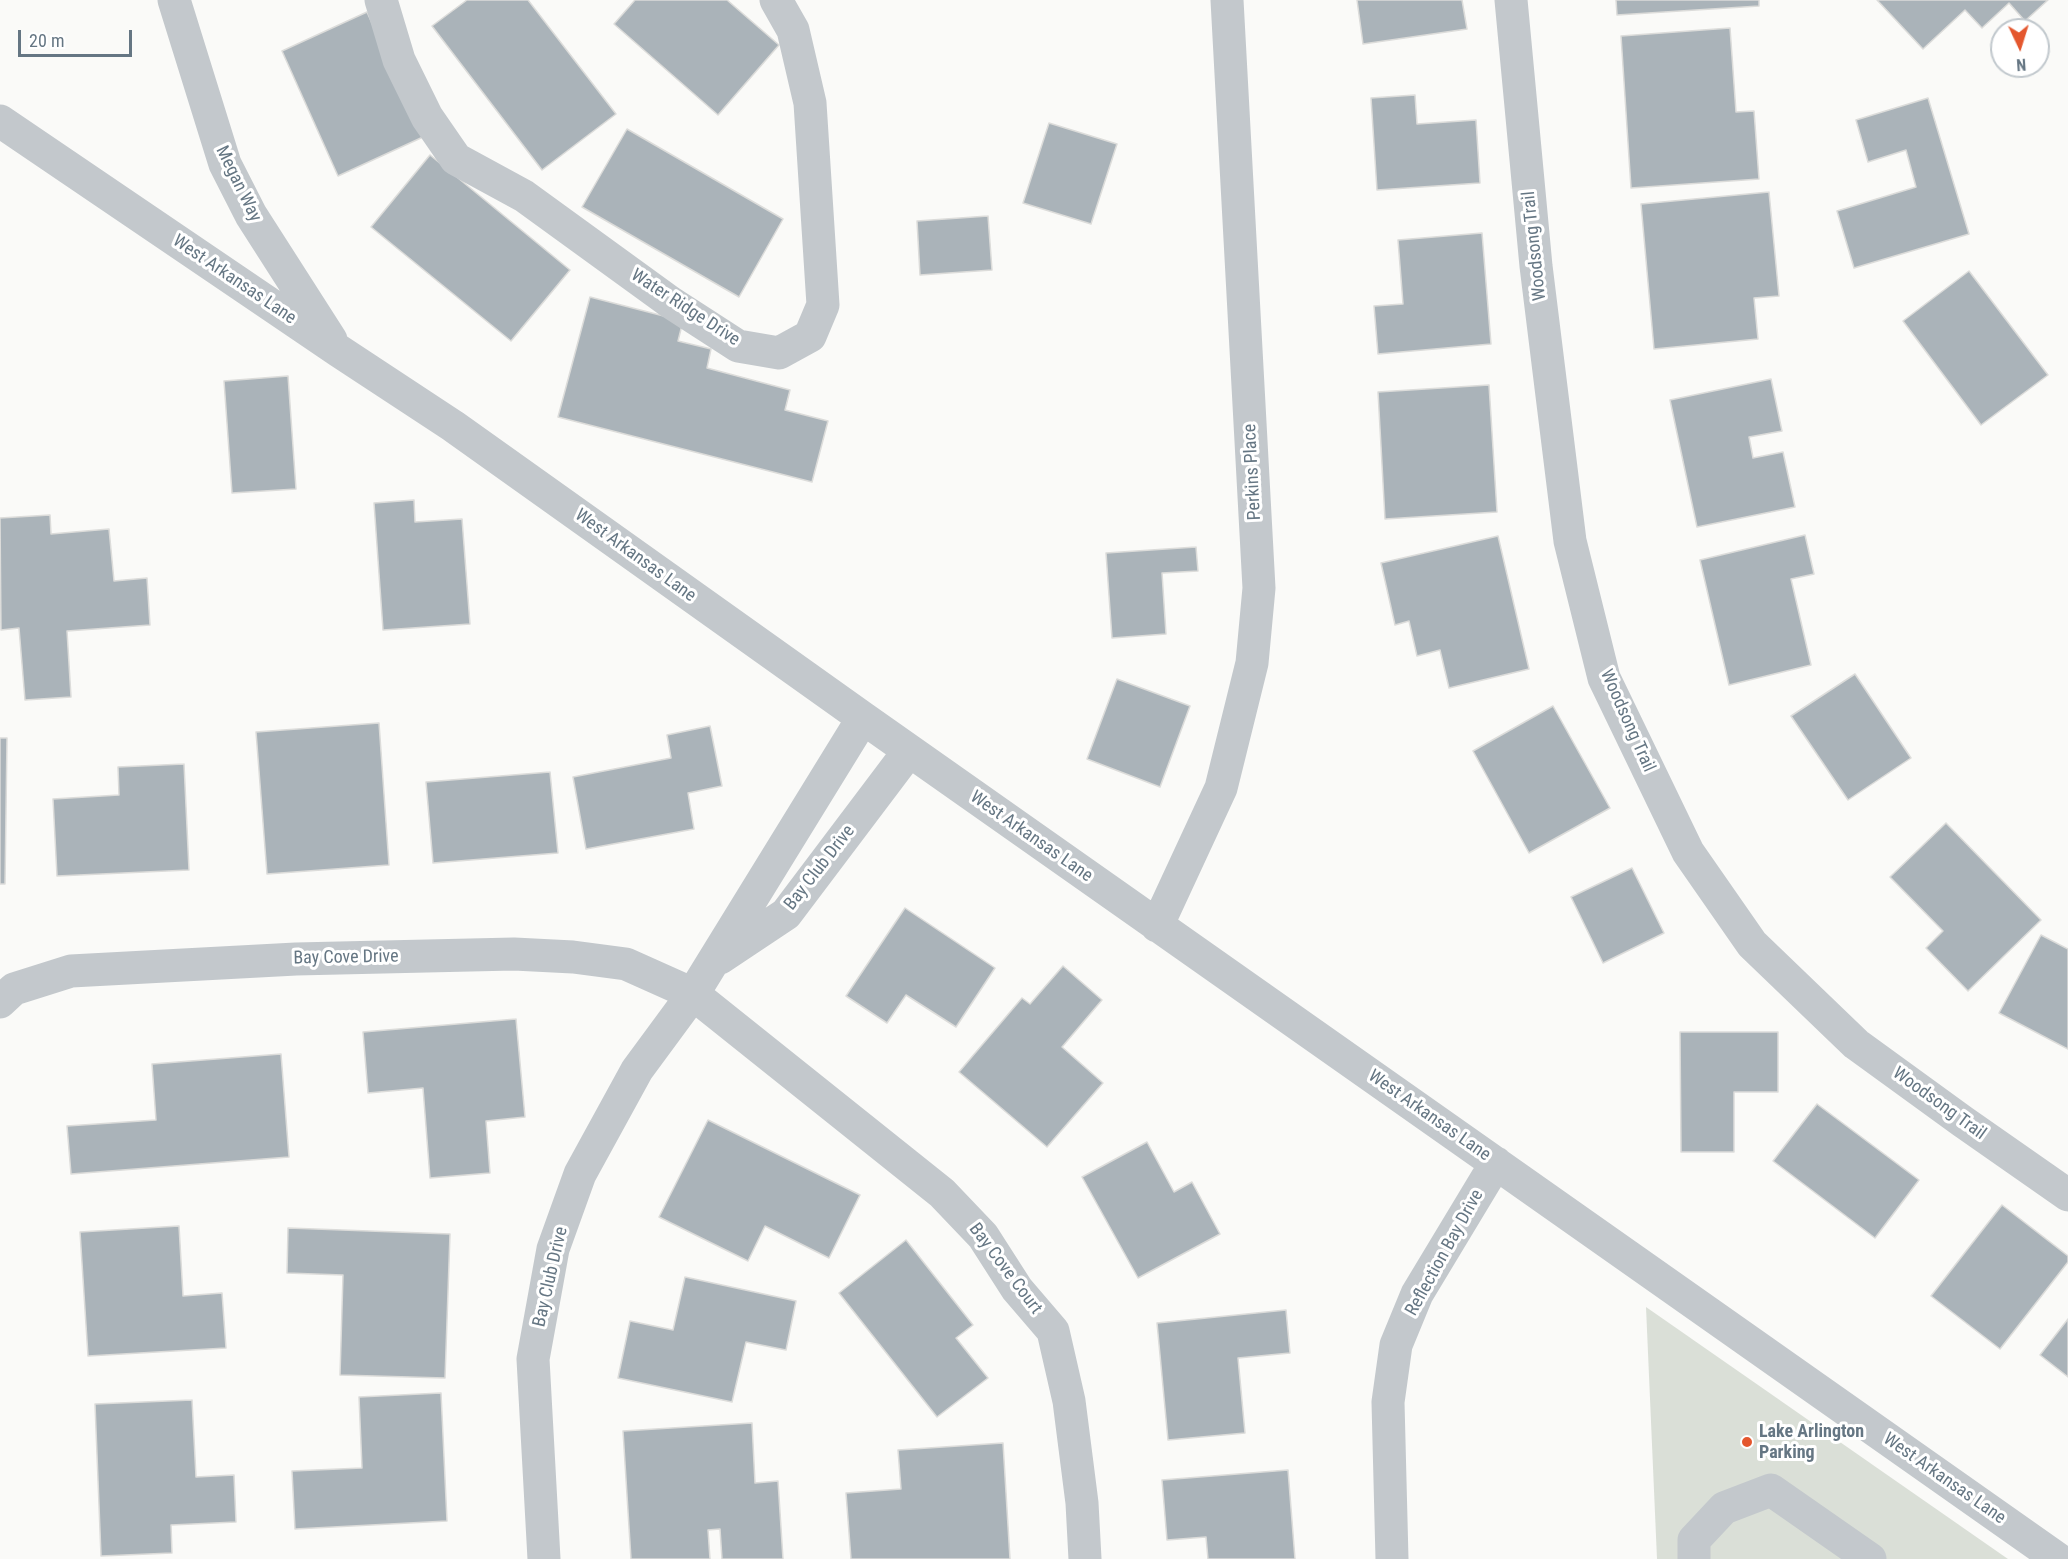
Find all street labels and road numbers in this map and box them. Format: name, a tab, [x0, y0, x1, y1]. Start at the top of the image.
street label: Megan Way	[210, 143, 266, 225]
street label: Woodsong Trail	[1519, 190, 1551, 302]
street label: West Arkansas Lane	[168, 231, 300, 329]
street label: Water Ridge Drive	[627, 265, 743, 351]
street label: Perkins Place	[1240, 423, 1266, 521]
street label: West Arkansas Lane	[570, 505, 700, 607]
street label: Woodsong Trail	[1595, 666, 1659, 776]
street label: West Arkansas Lane	[966, 787, 1096, 887]
street label: Bay Club Drive	[780, 821, 860, 915]
street label: Bay Cove Drive	[293, 946, 399, 970]
street label: Woodsong Trail	[1888, 1063, 1990, 1145]
street label: West Arkansas Lane	[1364, 1066, 1494, 1166]
street label: Reflection Bay Drive	[1401, 1186, 1489, 1320]
street label: Bay Cove Court	[964, 1219, 1046, 1319]
street label: Bay Club Drive	[529, 1225, 573, 1329]
street label: West Arkansas Lane	[1879, 1429, 2009, 1529]

